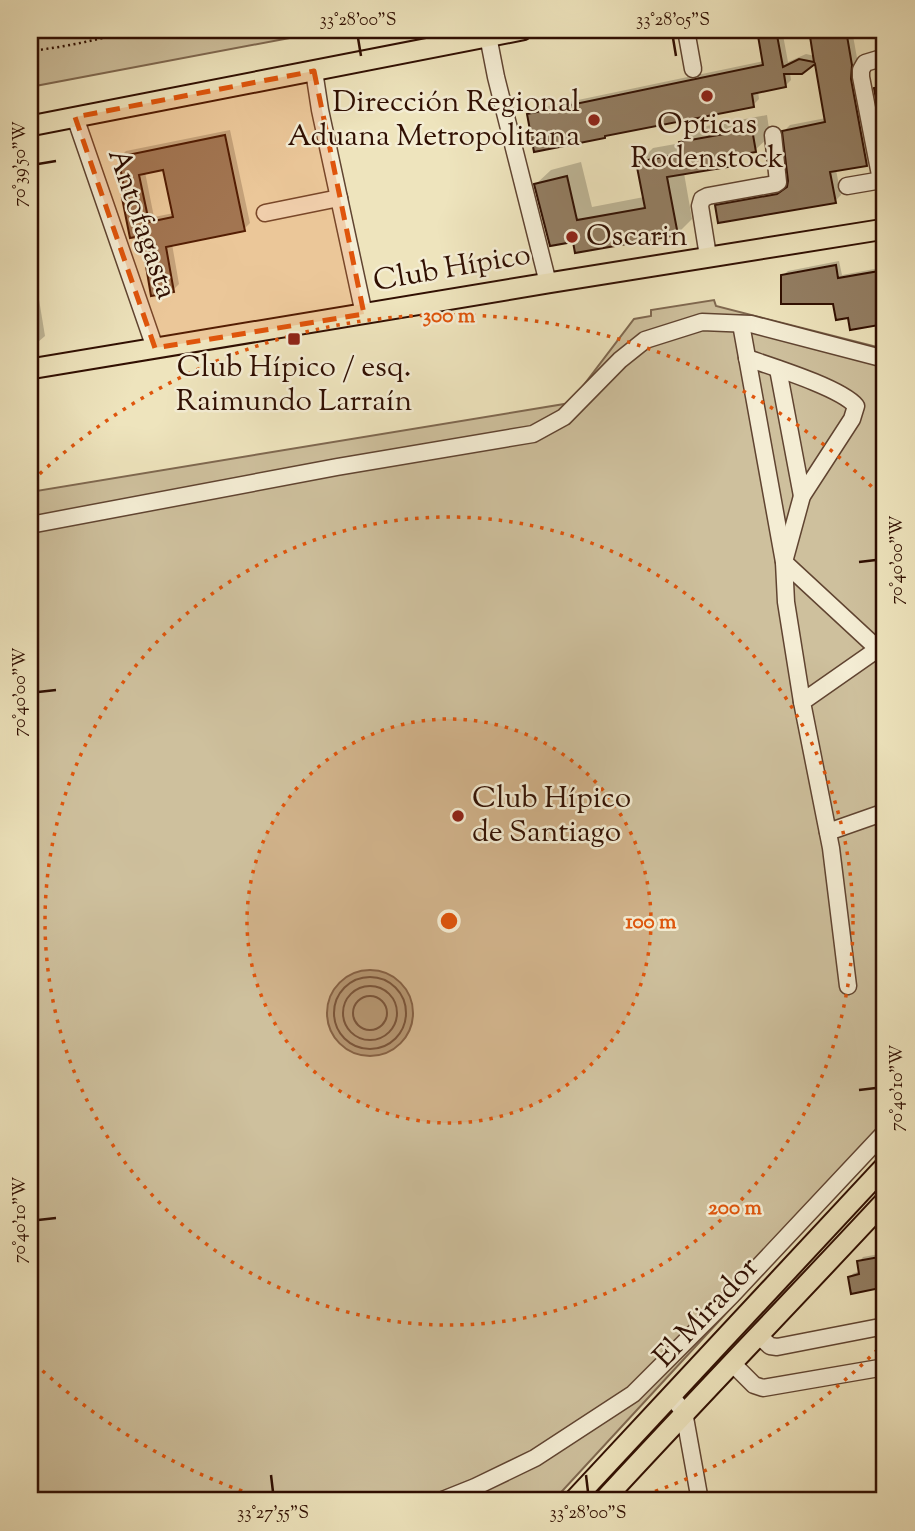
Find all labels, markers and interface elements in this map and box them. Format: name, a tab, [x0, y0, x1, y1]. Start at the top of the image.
text: 33°28'00"S	[320, 8, 396, 34]
text: 33°28'05"S	[636, 8, 710, 34]
place label: Dirección Regional Aduana Metropolitana	[288, 82, 580, 159]
marker: Opticas Rodenstock	[699, 88, 715, 104]
place label: Opticas Rodenstock	[630, 104, 784, 181]
marker: Dirección Regional Aduana Metropolitana	[586, 112, 602, 128]
text: 70°39'50"W	[8, 121, 34, 207]
street label: Antofagasta	[95, 143, 187, 305]
place label: Oscarin	[586, 216, 688, 259]
marker: Oscarin	[564, 229, 580, 245]
street label: Club Hípico	[370, 234, 534, 304]
text: 300 m	[423, 302, 476, 332]
marker: Club Hípico / esq. Raimundo Larraín	[286, 331, 302, 347]
place label: Club Hípico / esq. Raimundo Larraín	[176, 347, 413, 424]
text: 70°40'00"W	[885, 515, 911, 605]
text: 70°40'00"W	[8, 647, 34, 737]
place label: Club Hípico de Santiago	[472, 778, 631, 855]
marker: Club Hípico de Santiago	[450, 808, 466, 824]
text: 100 m	[626, 908, 677, 938]
centre of rings	[437, 909, 461, 933]
text: 70°40'10"W	[885, 1045, 911, 1131]
text: 70°40'10"W	[8, 1177, 34, 1263]
text: 200 m	[708, 1194, 763, 1224]
street label: El Mirador	[644, 1248, 770, 1378]
text: 33°27'55"S	[237, 1501, 309, 1527]
text: 33°28'00"S	[550, 1501, 626, 1527]

